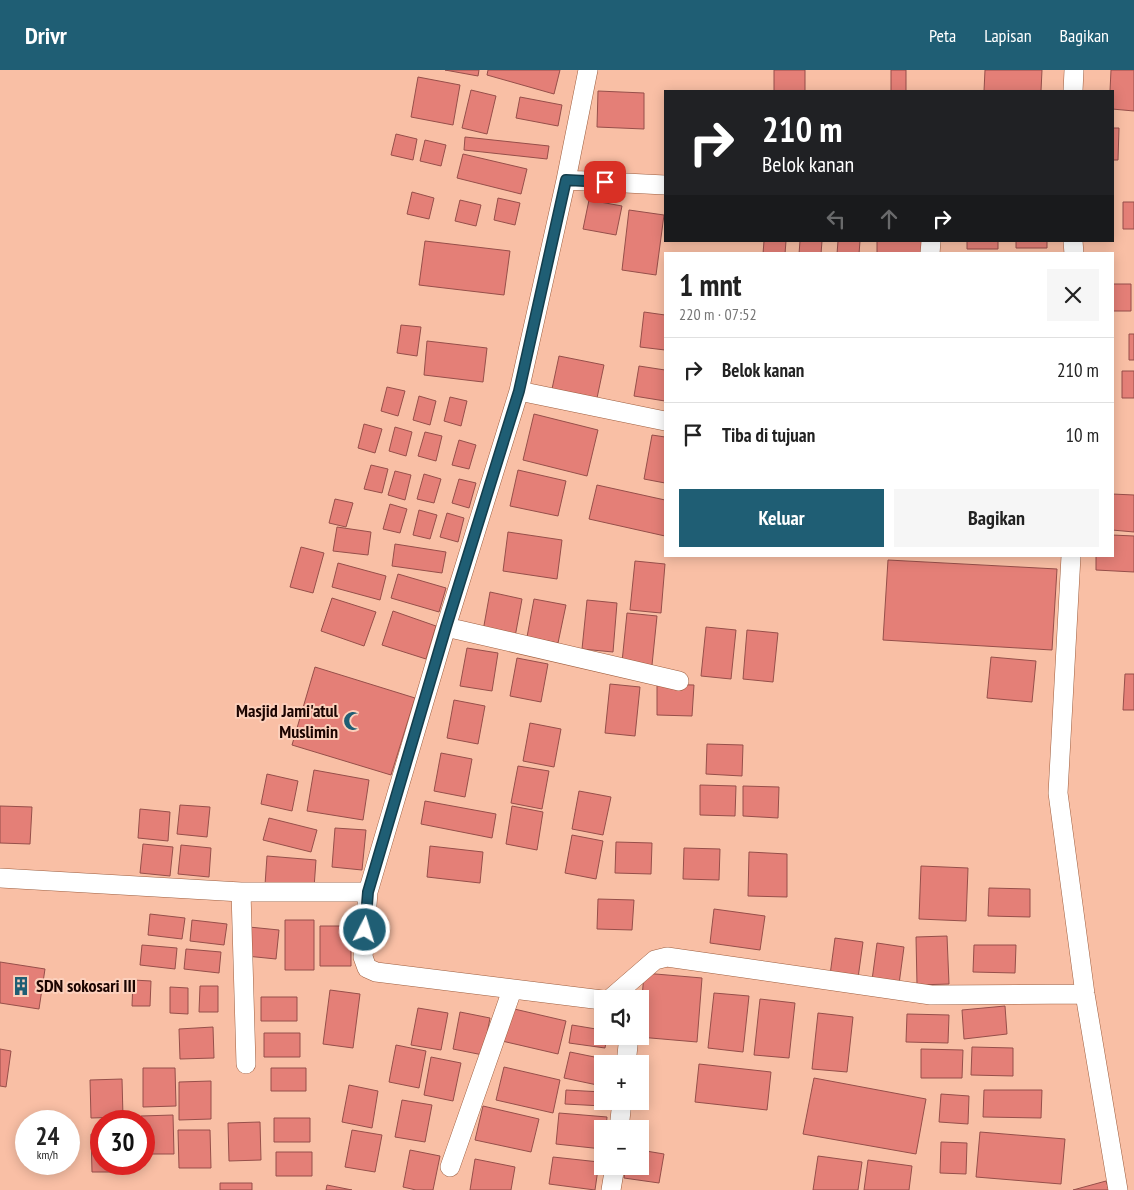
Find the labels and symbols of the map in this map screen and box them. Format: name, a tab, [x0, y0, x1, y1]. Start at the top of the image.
pin	[584, 161, 626, 203]
place label: Masjid Jami'atul Muslimin	[236, 699, 339, 743]
mosque icon: Masjid Jami'atul Muslimin	[342, 710, 364, 732]
position arrow	[338, 903, 390, 955]
place label: SDN sokosari III	[36, 974, 136, 997]
building icon: SDN sokosari III	[10, 975, 32, 997]
speed limit sign: 30	[90, 1110, 155, 1175]

